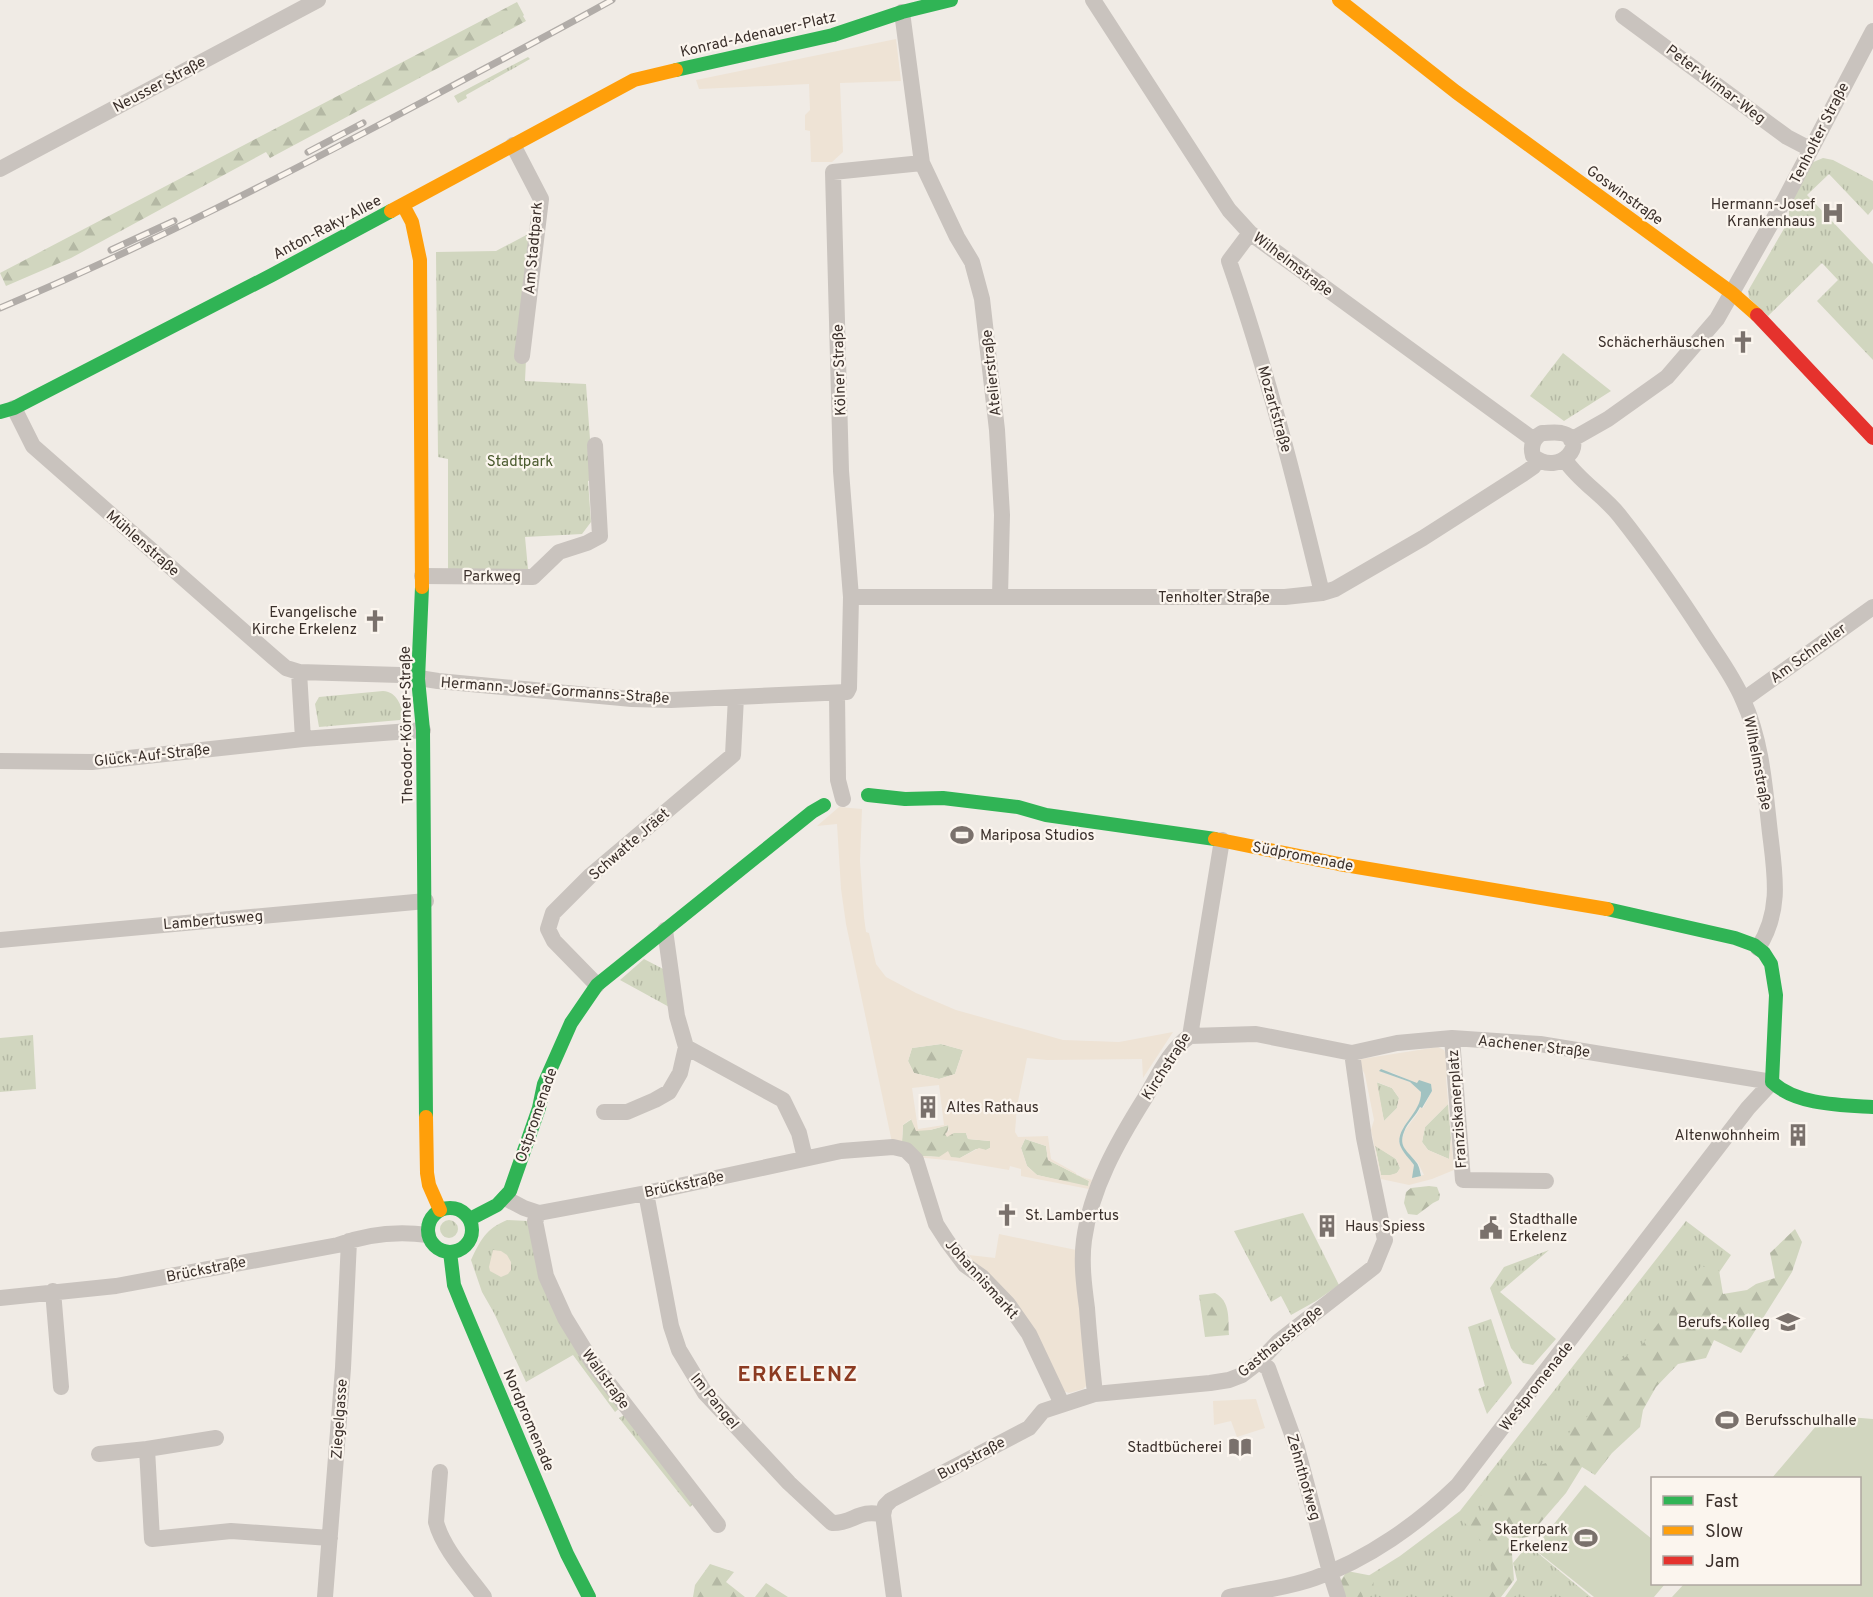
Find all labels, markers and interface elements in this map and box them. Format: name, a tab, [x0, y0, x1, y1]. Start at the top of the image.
street label: Konrad-Adenauer-Platz	[678, 8, 838, 63]
street label: Peter-Wimar-Weg	[1661, 41, 1769, 129]
street label: Neusser Straße	[110, 53, 209, 118]
street label: Tenholter Straße	[1786, 80, 1854, 188]
street label: Goswinstraße	[1582, 162, 1666, 230]
street label: Anton-Raky-Allee	[270, 192, 385, 265]
place label: Hermann-Josef Krankenhaus	[1711, 196, 1815, 232]
hospital icon: Hermann-Josef Krankenhaus	[1820, 200, 1846, 226]
street label: Am Stadtpark	[521, 201, 548, 295]
street label: Wilhelmstraße	[1248, 229, 1336, 302]
street label: Kölner Straße	[829, 324, 852, 416]
street label: Atelierstraße	[978, 329, 1006, 417]
church icon: Schächerhäuschen	[1730, 329, 1756, 355]
place label: Schächerhäuschen	[1598, 334, 1725, 353]
street label: Mozartstraße	[1252, 364, 1295, 455]
park label: Stadtpark	[487, 453, 553, 472]
street label: Mühlenstraße	[101, 507, 183, 581]
street label: Parkweg	[463, 568, 521, 587]
street label: Tenholter Straße	[1158, 589, 1270, 608]
place label: Evangelische Kirche Erkelenz	[252, 604, 357, 640]
church icon: Evangelische Kirche Erkelenz	[362, 608, 388, 634]
street label: Am Schneller	[1767, 620, 1851, 688]
street label: Theodor-Körner-Straße	[397, 646, 418, 804]
street label: Hermann-Josef-Gormanns-Straße	[440, 674, 670, 709]
street label: Wilhelmstraße	[1738, 715, 1775, 812]
street label: Glück-Auf-Straße	[93, 741, 211, 772]
street label: Schwatte Jräet	[586, 805, 674, 885]
sports icon: Mariposa Studios	[949, 822, 975, 848]
place label: Mariposa Studios	[980, 827, 1095, 846]
street label: Südpromenade	[1251, 838, 1355, 877]
street label: Lambertusweg	[162, 908, 264, 935]
street label: Kirchstraße	[1138, 1029, 1196, 1104]
street label: Aachener Straße	[1477, 1032, 1591, 1063]
street label: Franziskanerplatz	[1445, 1049, 1472, 1169]
street label: Ostpromenade	[512, 1066, 563, 1165]
building icon: Altes Rathaus	[915, 1094, 941, 1120]
place label: Altes Rathaus	[946, 1099, 1039, 1118]
building icon: Altenwohnheim	[1785, 1122, 1811, 1148]
place label: Altenwohnheim	[1675, 1127, 1780, 1146]
street label: Brückstraße	[643, 1168, 726, 1203]
church icon: St. Lambertus	[994, 1202, 1020, 1228]
place label: St. Lambertus	[1025, 1207, 1119, 1226]
place label: Stadthalle Erkelenz	[1509, 1211, 1578, 1247]
building icon: Haus Spiess	[1314, 1213, 1340, 1239]
public building icon: Stadthalle Erkelenz	[1478, 1215, 1504, 1241]
place label: Haus Spiess	[1345, 1218, 1425, 1237]
street label: Johannismarkt	[940, 1236, 1022, 1324]
street label: Brückstraße	[165, 1253, 248, 1288]
street label: Gasthausstraße	[1235, 1302, 1327, 1382]
school or university icon: Berufs-Kolleg	[1775, 1309, 1801, 1335]
place label: Berufs-Kolleg	[1678, 1314, 1770, 1333]
street label: Westpromenade	[1496, 1338, 1578, 1436]
street label: Wallstraße	[577, 1346, 633, 1414]
district label: ERKELENZ	[738, 1362, 858, 1389]
street label: Nordpromenade	[498, 1367, 558, 1475]
street label: Im Pangel	[685, 1370, 742, 1434]
street label: Ziegelgasse	[328, 1378, 353, 1460]
sports icon: Berufsschulhalle	[1714, 1407, 1740, 1433]
place label: Berufsschulhalle	[1745, 1412, 1857, 1431]
street label: Zehnthofweg	[1281, 1432, 1324, 1523]
street label: Burgstraße	[935, 1434, 1009, 1485]
library icon: Stadtbücherei	[1227, 1434, 1253, 1460]
place label: Stadtbücherei	[1127, 1439, 1222, 1458]
legend	[1651, 1477, 1861, 1585]
text: Fast	[1705, 1491, 1738, 1514]
place label: Skaterpark Erkelenz	[1494, 1521, 1568, 1557]
text: Slow	[1705, 1521, 1743, 1544]
sports icon: Skaterpark Erkelenz	[1573, 1525, 1599, 1551]
text: Jam	[1705, 1551, 1740, 1574]

